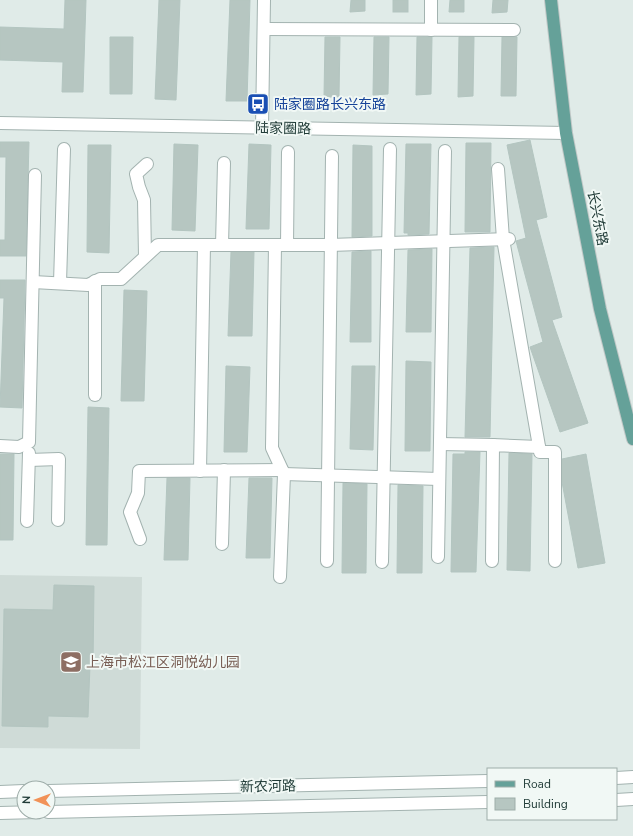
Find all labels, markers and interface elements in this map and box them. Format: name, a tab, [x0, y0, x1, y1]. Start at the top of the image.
bus stop icon: 陆家圈路长兴东路	[245, 91, 271, 117]
place label: 陆家圈路长兴东路	[274, 95, 386, 114]
street label: 陆家圈路	[255, 119, 311, 138]
street label: 长兴东路	[583, 189, 612, 247]
school or university icon: 上海市松江区洞悦幼儿园	[58, 649, 84, 675]
place label: 上海市松江区洞悦幼儿园	[86, 653, 240, 672]
legend	[487, 768, 617, 820]
text: Road	[523, 776, 551, 792]
street label: 新农河路	[240, 777, 296, 796]
north arrow	[16, 780, 56, 820]
text: N	[19, 796, 34, 804]
text: Building	[523, 796, 568, 812]

